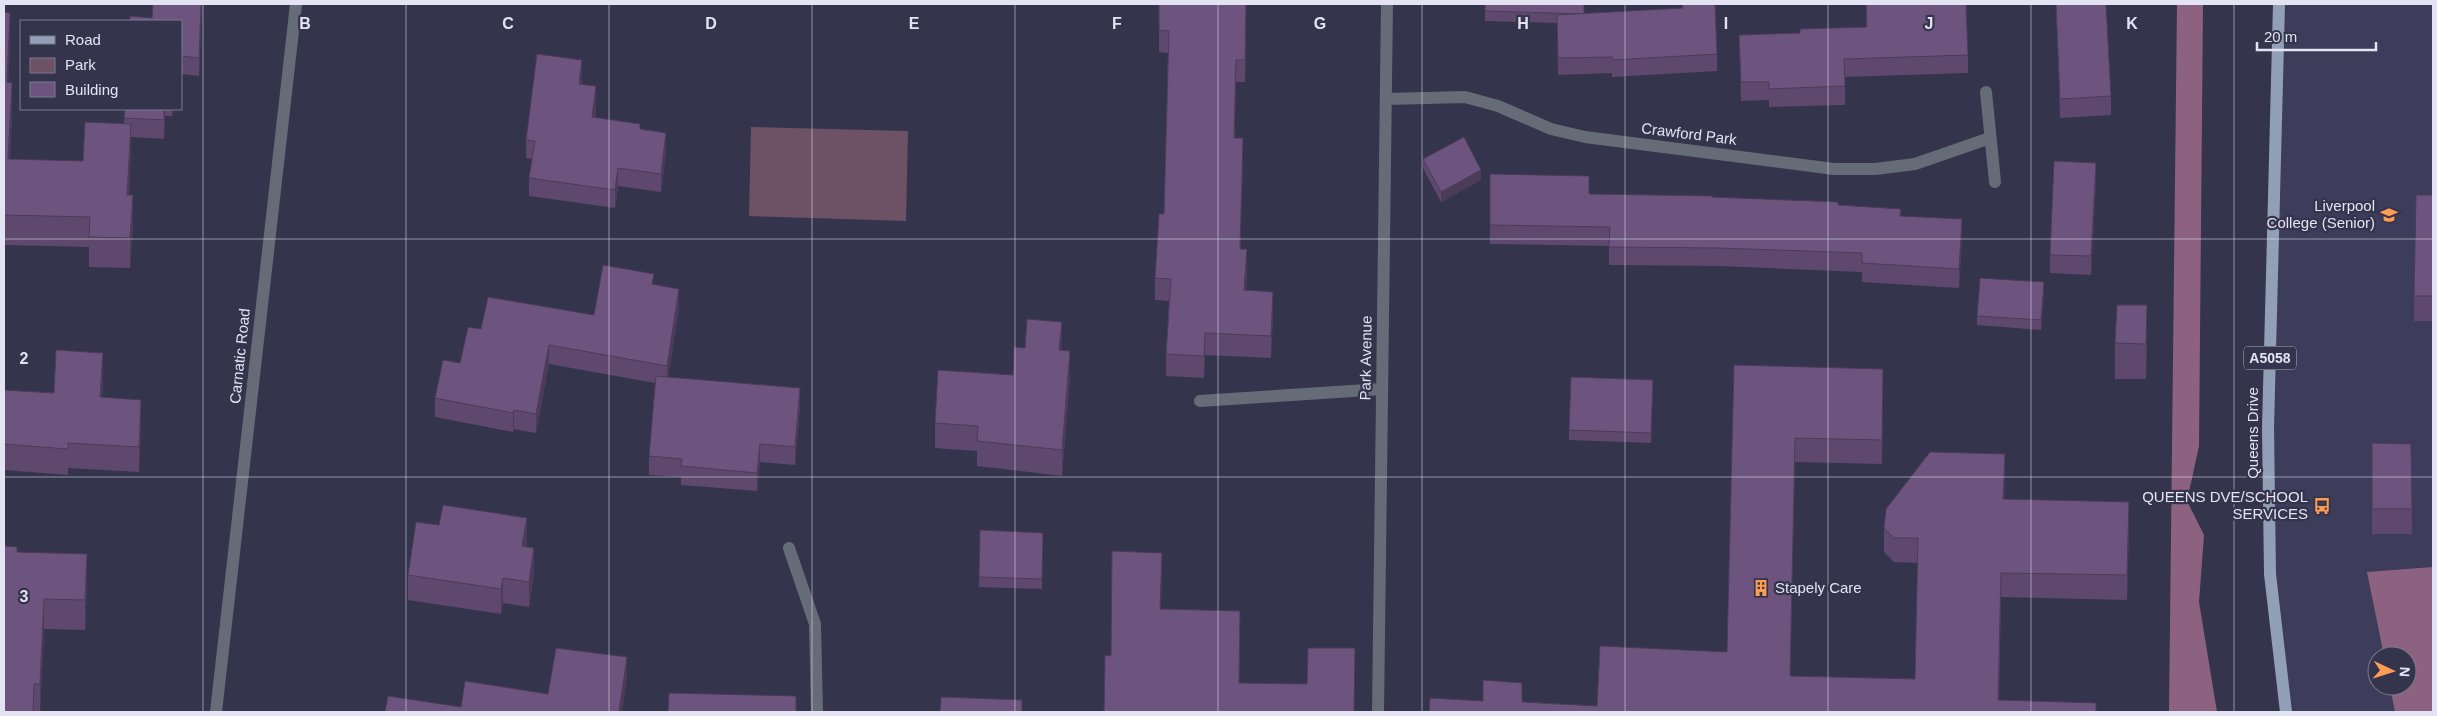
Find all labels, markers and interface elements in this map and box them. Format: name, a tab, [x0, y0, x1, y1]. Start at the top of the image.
text: B	[299, 15, 311, 32]
text: C	[502, 15, 514, 32]
text: D	[705, 15, 717, 32]
text: E	[909, 15, 920, 32]
text: F	[1112, 15, 1122, 32]
text: G	[1314, 15, 1326, 32]
text: H	[1517, 15, 1529, 32]
text: I	[1724, 15, 1728, 32]
text: J	[1925, 15, 1933, 32]
text: K	[2126, 15, 2138, 32]
legend	[20, 20, 182, 110]
scale bar	[2257, 20, 2376, 52]
text: 20 m	[2264, 28, 2297, 45]
text: Road	[65, 31, 101, 48]
text: Park	[65, 56, 96, 73]
text: Building	[65, 81, 118, 98]
street label: Crawford Park	[1640, 119, 1738, 148]
place label: Liverpool College (Senior)	[2267, 197, 2375, 231]
school or university icon: Liverpool College (Senior)	[2379, 205, 2399, 225]
street label: Carnatic Road	[226, 307, 253, 405]
street label: Park Avenue	[1356, 315, 1375, 401]
road number: A5058	[2244, 346, 2296, 369]
text: 2	[20, 350, 29, 367]
street label: Queens Drive	[2244, 387, 2261, 479]
place label: QUEENS DVE/SCHOOL SERVICES	[2142, 488, 2308, 522]
bus stop icon: QUEENS DVE/SCHOOL SERVICES	[2312, 496, 2332, 516]
building icon: Stapely Care	[1751, 578, 1771, 598]
place label: Stapely Care	[1775, 579, 1862, 596]
text: 3	[20, 588, 29, 605]
north arrow	[2367, 646, 2417, 696]
text: N	[2397, 666, 2413, 678]

